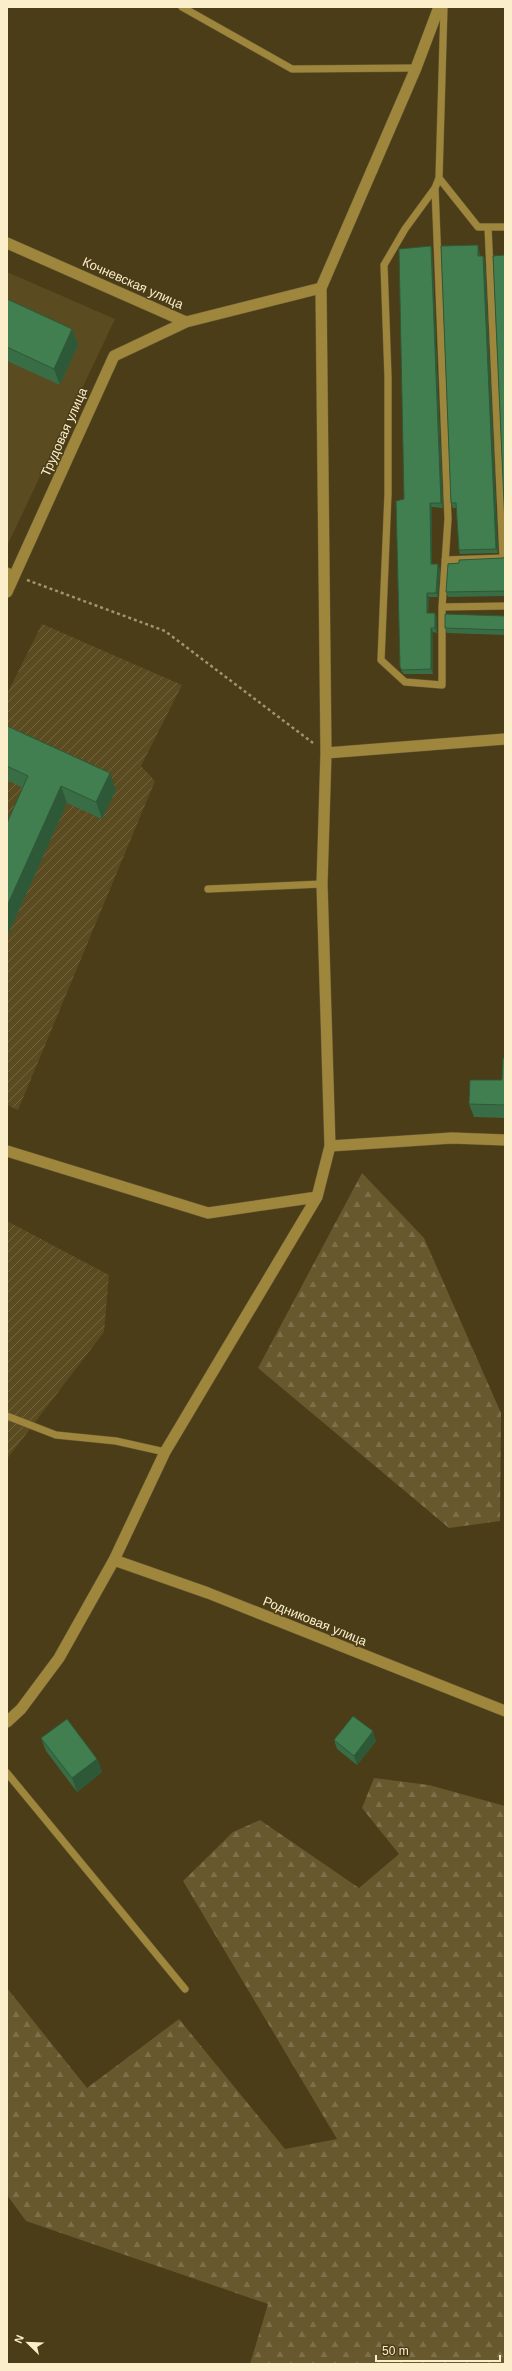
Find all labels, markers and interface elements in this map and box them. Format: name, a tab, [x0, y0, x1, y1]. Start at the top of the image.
street label: Кочневская улица	[80, 254, 186, 312]
street label: Трудовая улица	[38, 385, 91, 479]
street label: Родниковая улица	[261, 1593, 370, 1649]
north arrow	[8, 2323, 48, 2363]
text: N	[12, 2333, 26, 2345]
scale bar	[376, 2337, 500, 2363]
text: 50 m	[382, 2344, 409, 2358]

